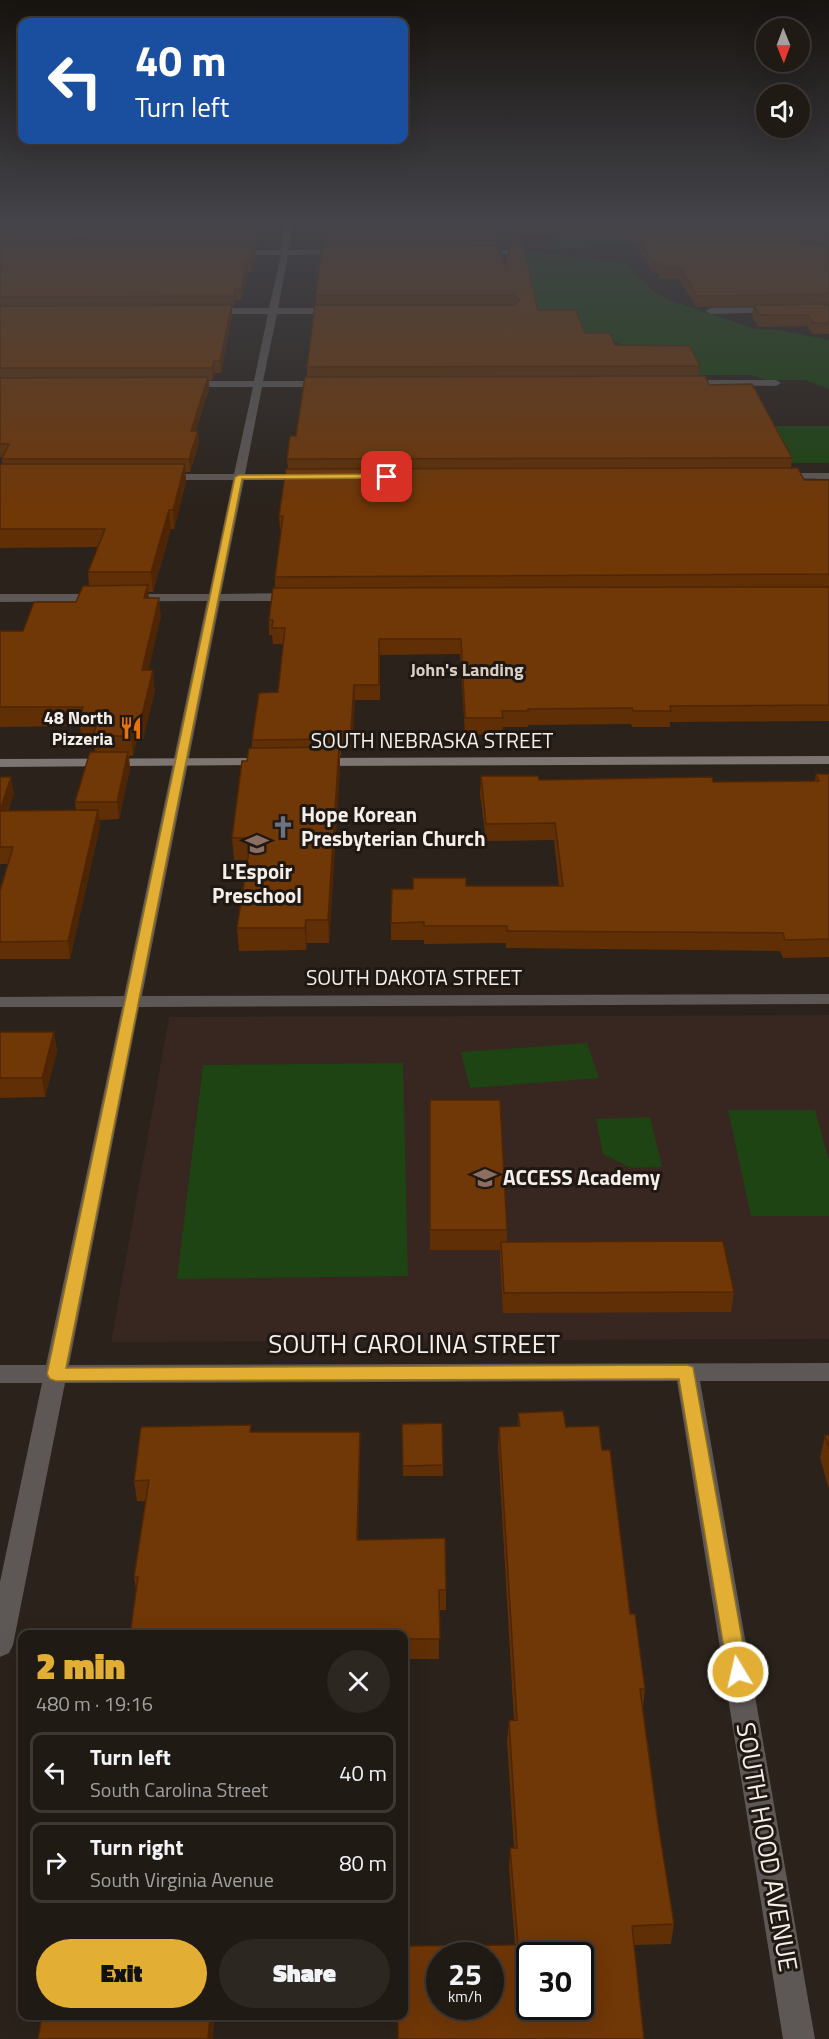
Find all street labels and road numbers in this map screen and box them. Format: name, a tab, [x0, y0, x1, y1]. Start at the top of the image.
street label: SOUTH NEBRASKA STREET	[311, 724, 553, 756]
street label: SOUTH DAKOTA STREET	[306, 961, 522, 993]
street label: SOUTH CAROLINA STREET	[268, 1324, 560, 1363]
street label: SOUTH HOOD AVENUE	[726, 1719, 809, 1975]

